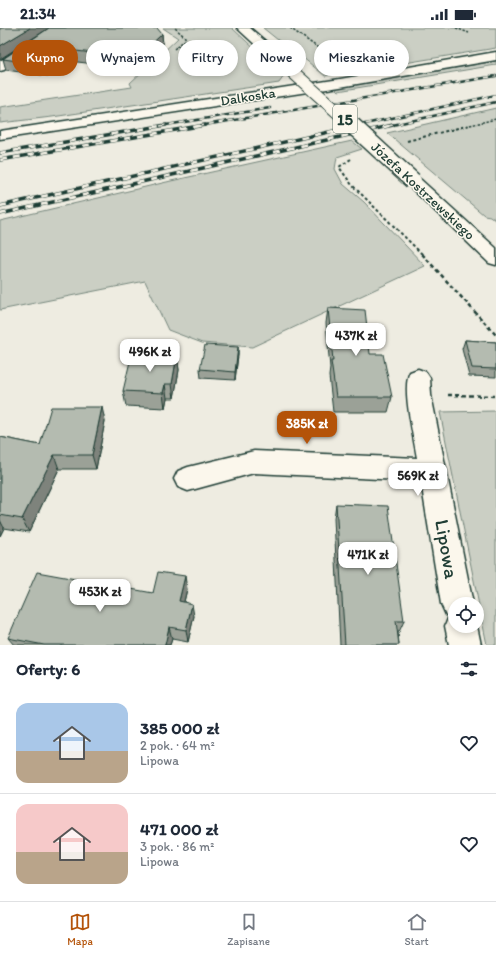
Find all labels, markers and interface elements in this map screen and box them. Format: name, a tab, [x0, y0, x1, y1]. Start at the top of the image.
text: 21:34	[20, 5, 56, 23]
chip: Kupno	[12, 40, 78, 76]
chip: Wynajem	[86, 40, 170, 76]
chip: Filtry	[178, 40, 238, 76]
chip: Nowe	[246, 40, 306, 76]
chip: Mieszkanie	[314, 40, 409, 76]
street label: Dalkoska	[219, 84, 277, 110]
road number: 15	[333, 105, 357, 133]
street label: Józefa Kostrzewskiego	[368, 138, 478, 244]
pin: 437K zł	[319, 323, 393, 357]
text: 437K zł	[335, 328, 377, 343]
pin: 496K zł	[113, 339, 187, 373]
text: 496K zł	[129, 344, 171, 359]
pin: 385K zł	[270, 411, 344, 445]
text: 385K zł	[286, 416, 328, 431]
pin: 569K zł	[381, 463, 455, 497]
text: 569K zł	[397, 468, 439, 483]
street label: Lipowa	[430, 517, 464, 581]
pin: 471K zł	[331, 542, 405, 576]
text: 471K zł	[347, 547, 389, 562]
pin: 453K zł	[63, 579, 137, 613]
text: 453K zł	[79, 584, 121, 599]
map controls	[448, 597, 484, 633]
button: locate	[448, 597, 484, 633]
icon: filters	[458, 658, 480, 680]
text: Oferty: 6	[16, 659, 80, 679]
text: 385 000 zł	[140, 718, 219, 738]
icon: home	[48, 719, 96, 767]
icon: heart	[458, 732, 480, 754]
text: 2 pok. · 64 m²	[140, 738, 215, 753]
text: Lipowa	[140, 753, 179, 768]
text: 471 000 zł	[140, 819, 218, 839]
icon: home	[48, 820, 96, 868]
icon: heart	[458, 833, 480, 855]
text: 3 pok. · 86 m²	[140, 839, 214, 854]
text: Lipowa	[140, 854, 179, 869]
tab: Mapa	[67, 911, 93, 948]
tab: Zapisane	[227, 911, 270, 948]
tab: Start	[404, 911, 429, 948]

